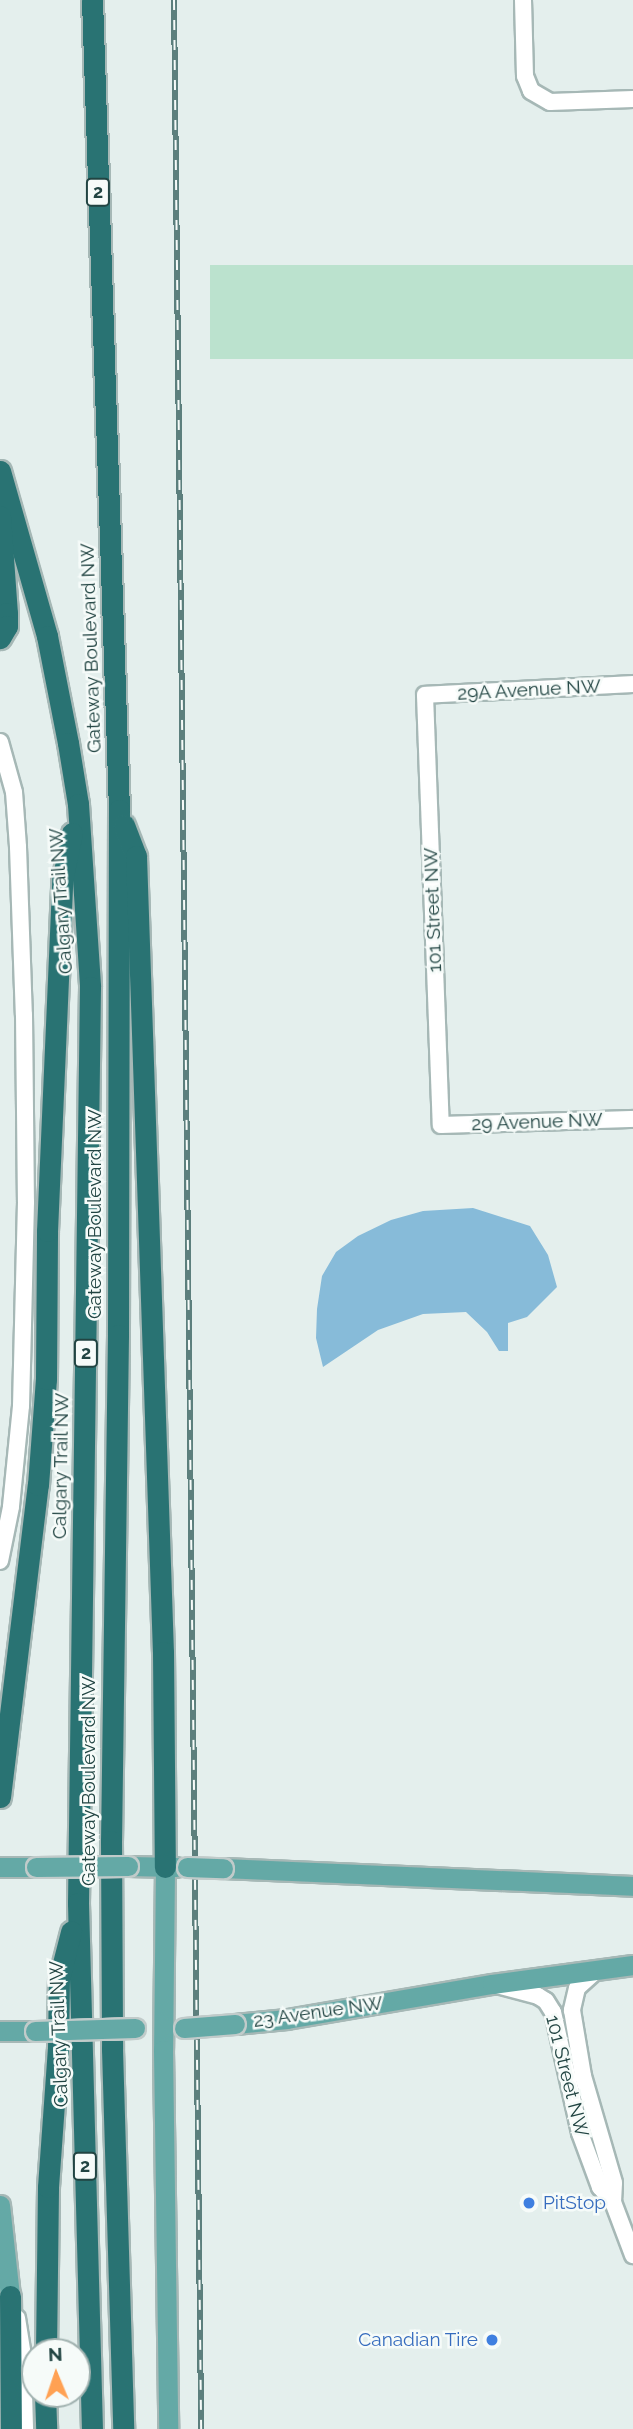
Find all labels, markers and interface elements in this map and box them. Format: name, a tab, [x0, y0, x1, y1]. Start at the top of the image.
road number: 2	[86, 177, 110, 206]
street label: Gateway Boulevard NW	[76, 542, 106, 754]
street label: 29A Avenue NW	[456, 675, 602, 705]
street label: Calgary Trail NW	[44, 826, 78, 976]
street label: 101 Street NW	[419, 847, 447, 973]
street label: 29 Avenue NW	[471, 1108, 603, 1136]
street label: Gateway Boulevard NW	[84, 1109, 106, 1319]
road number: 2	[74, 1338, 98, 1368]
street label: Calgary Trail NW	[48, 1392, 74, 1540]
street label: Gateway Boulevard NW	[78, 1676, 100, 1886]
street label: Calgary Trail NW	[45, 1960, 73, 2108]
street label: 23 Avenue NW	[252, 1992, 384, 2032]
street label: 101 Street NW	[541, 2013, 593, 2139]
road number: 2	[73, 2152, 97, 2180]
place label: PitStop	[543, 2192, 606, 2214]
marker: PitStop	[521, 2195, 537, 2211]
place label: Canadian Tire	[358, 2329, 478, 2351]
marker: Canadian Tire	[484, 2332, 500, 2348]
north arrow	[21, 2338, 91, 2408]
text: N	[48, 2343, 63, 2365]

